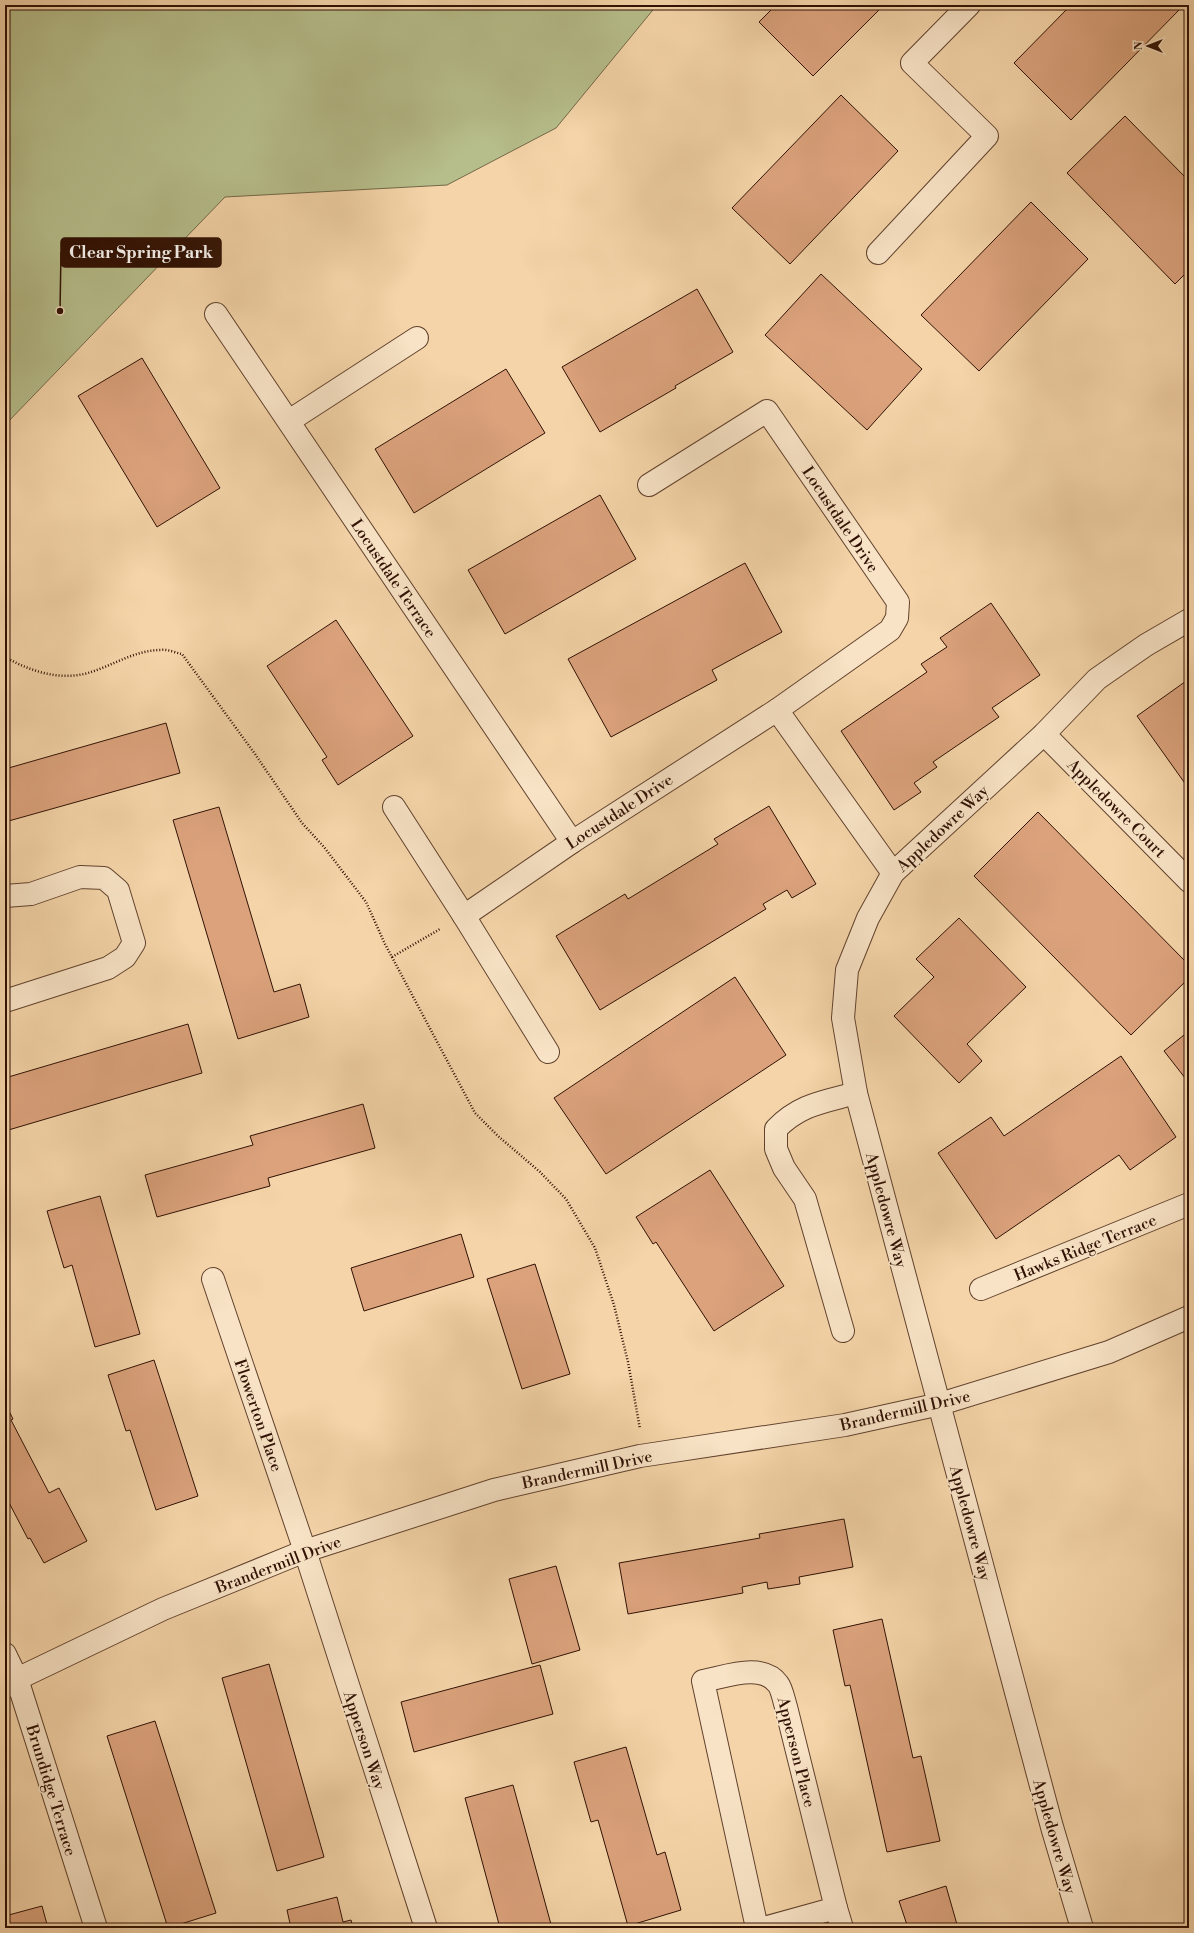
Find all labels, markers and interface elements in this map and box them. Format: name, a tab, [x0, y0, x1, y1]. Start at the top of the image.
north arrow	[1128, 26, 1168, 66]
text: N	[1132, 41, 1146, 50]
callout: Clear Spring Park	[61, 238, 221, 267]
text: Clear Spring Park	[69, 242, 213, 264]
street label: Locustdale Drive	[797, 463, 883, 576]
street label: Locustdale Terrace	[346, 515, 440, 642]
street label: Appledowre Court	[1062, 754, 1170, 862]
street label: Locustdale Drive	[562, 770, 677, 854]
street label: Appledowre Way	[892, 781, 993, 877]
street label: Appledowre Way	[861, 1149, 911, 1270]
street label: Hawks Ridge Terrace	[1011, 1210, 1160, 1286]
street label: Flowerton Place	[229, 1356, 287, 1474]
street label: Brandermill Drive	[837, 1386, 972, 1436]
street label: Brandermill Drive	[519, 1446, 654, 1494]
street label: Appledowre Way	[945, 1462, 995, 1583]
street label: Brandermill Drive	[212, 1532, 344, 1598]
street label: Apperson Way	[338, 1688, 389, 1792]
street label: Apperson Place	[772, 1694, 819, 1810]
street label: Brundidge Terrace	[21, 1721, 81, 1858]
street label: Appledowre Way	[1028, 1776, 1080, 1896]

